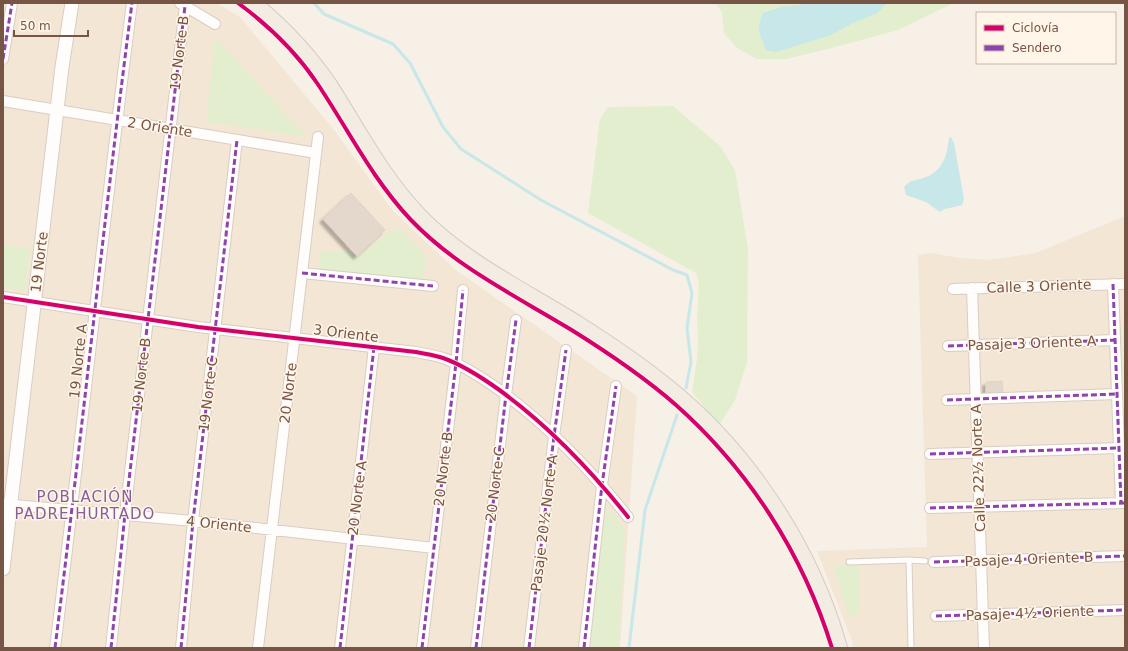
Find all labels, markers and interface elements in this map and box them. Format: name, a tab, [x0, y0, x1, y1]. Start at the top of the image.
scale bar	[14, 12, 88, 38]
legend	[976, 12, 1116, 64]
street label: 19 Norte B	[166, 15, 192, 91]
text: 50 m	[20, 19, 51, 33]
text: Ciclovía	[1012, 21, 1059, 35]
text: Sendero	[1012, 41, 1062, 55]
street label: 2 Oriente	[126, 114, 194, 140]
street label: 19 Norte	[27, 231, 51, 293]
street label: Calle 3 Oriente	[986, 276, 1092, 296]
street label: 3 Oriente	[312, 321, 380, 345]
street label: 19 Norte A	[66, 322, 90, 399]
street label: Pasaje 3 Oriente A	[967, 333, 1097, 353]
street label: 19 Norte B	[128, 337, 154, 413]
street label: 19 Norte C	[195, 355, 221, 432]
street label: 20 Norte	[276, 362, 300, 424]
street label: Calle 22½ Norte A	[968, 403, 988, 532]
street label: 20 Norte B	[430, 431, 456, 507]
street label: 20 Norte C	[482, 445, 508, 522]
street label: Pasaje 20½ Norte A	[528, 453, 560, 592]
street label: 20 Norte A	[344, 459, 370, 536]
district label: POBLACIÓN PADRE HURTADO	[15, 487, 155, 523]
street label: 4 Oriente	[186, 513, 252, 535]
street label: Pasaje 4 Oriente B	[964, 549, 1094, 569]
street label: Pasaje 4½ Oriente	[966, 603, 1094, 623]

